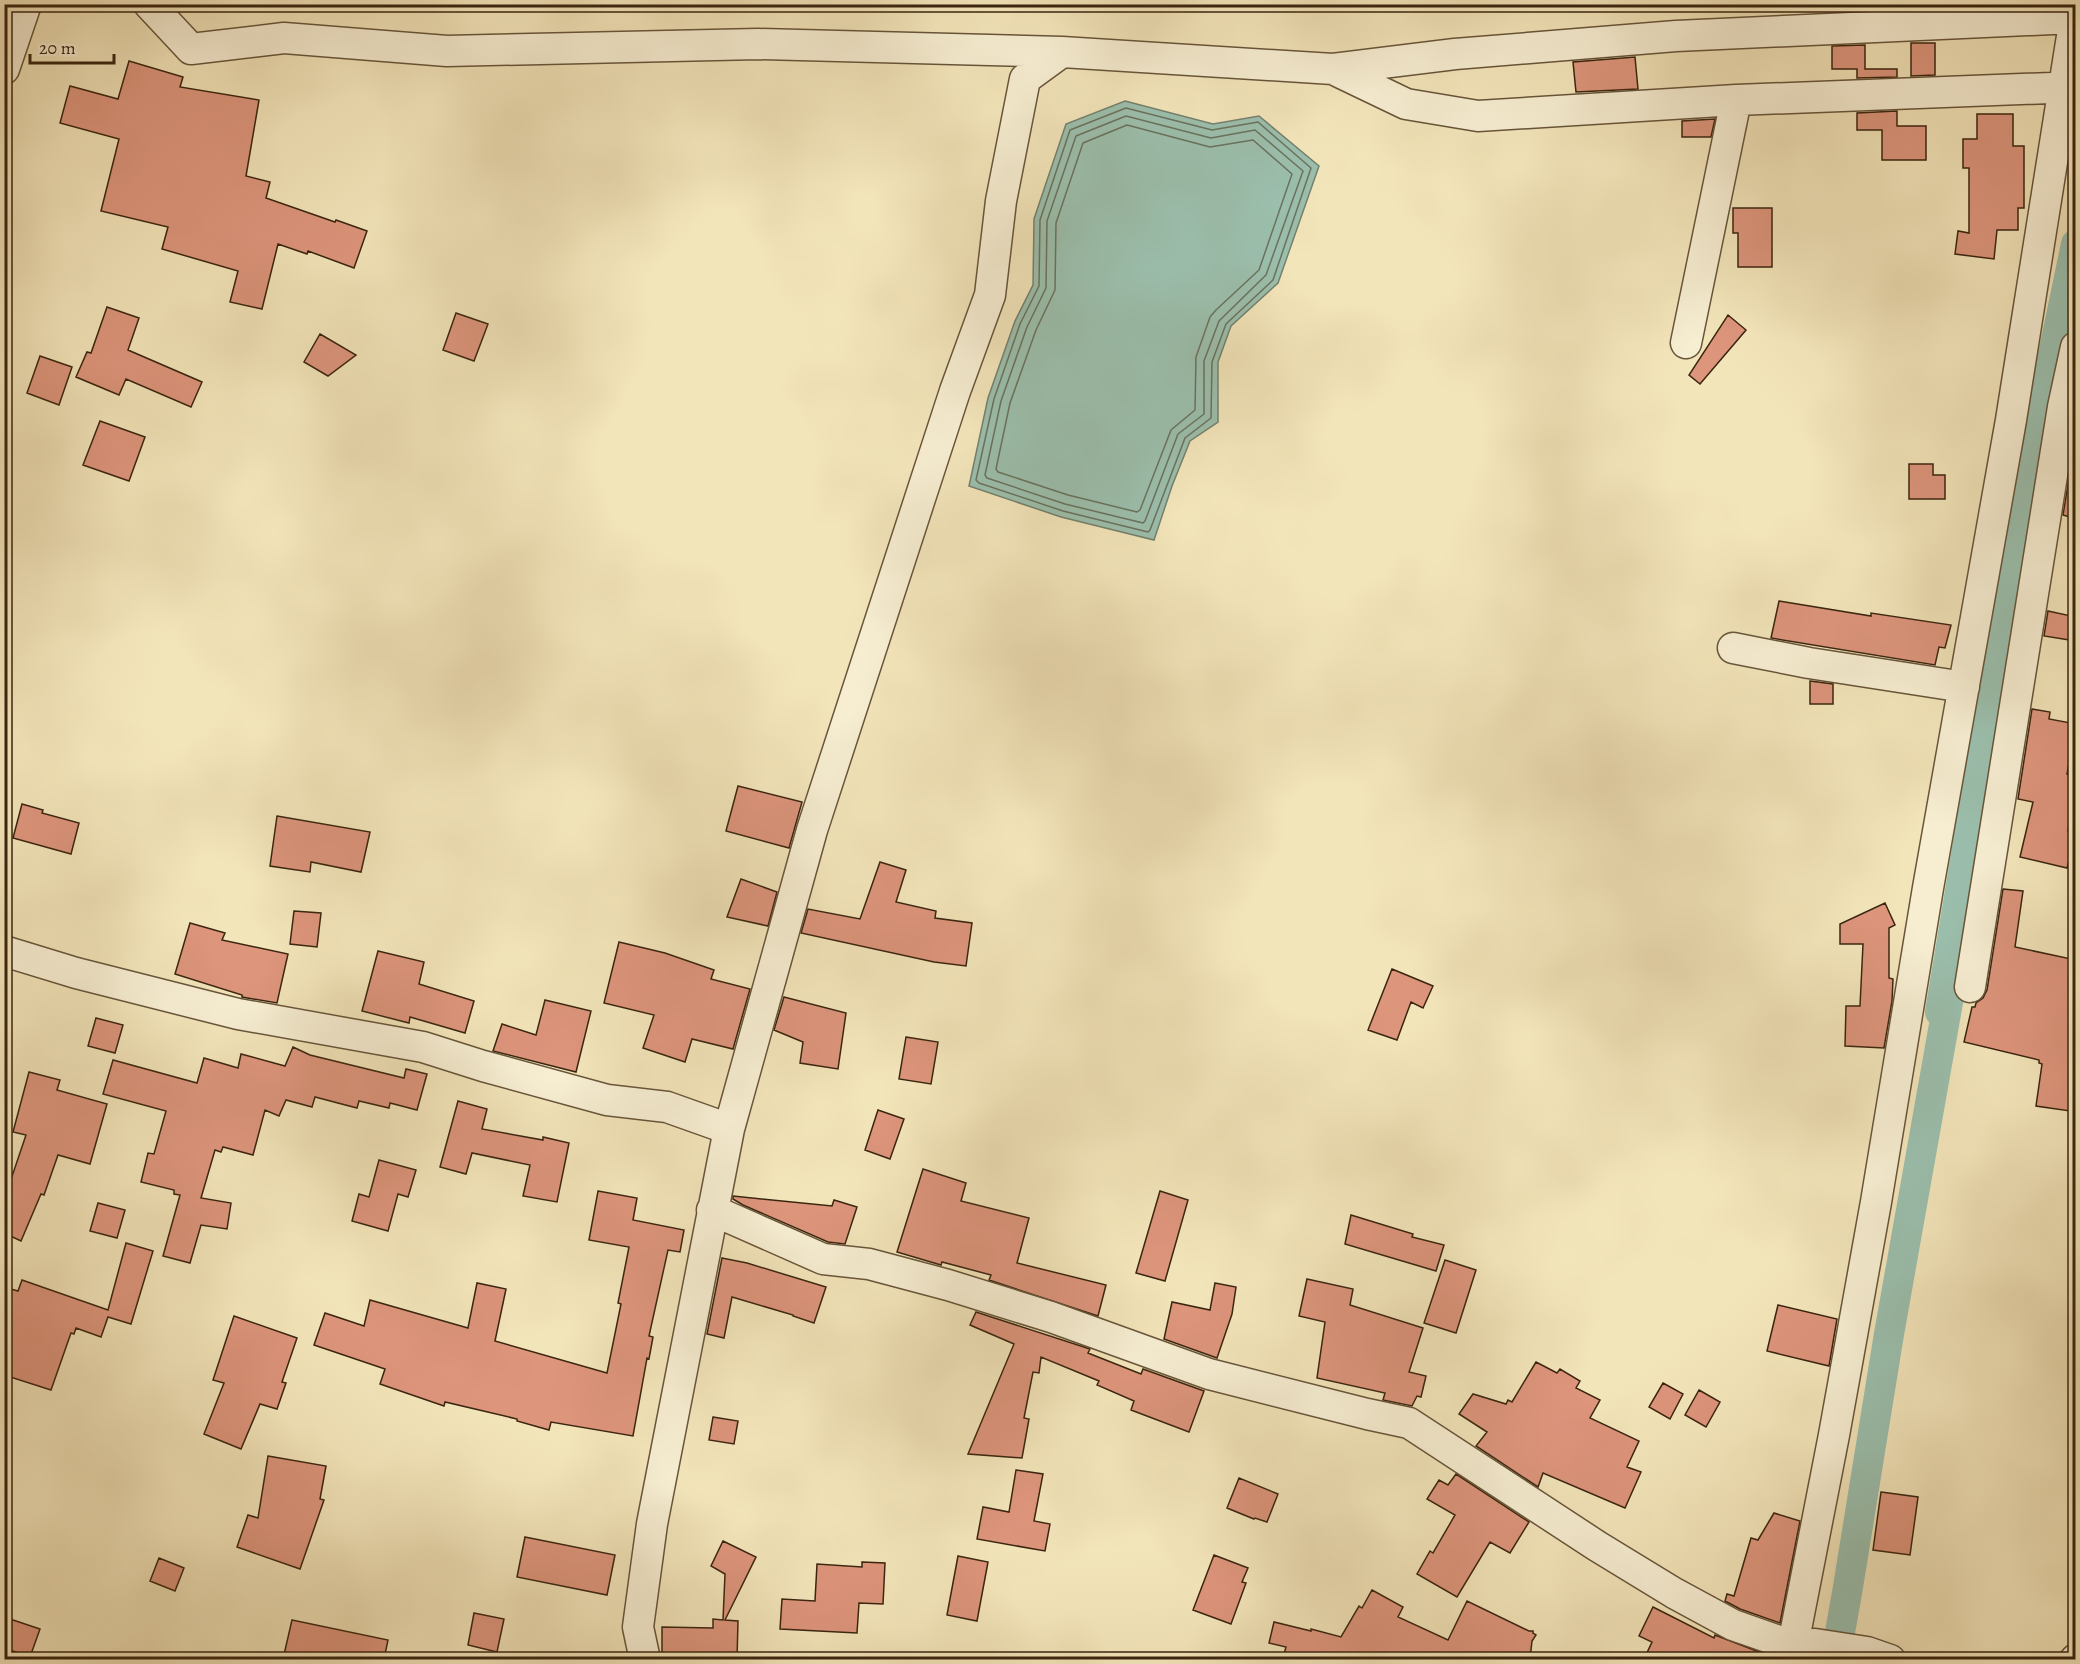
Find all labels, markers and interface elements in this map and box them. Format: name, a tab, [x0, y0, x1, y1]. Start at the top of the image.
scale bar	[30, 27, 114, 65]
text: 20 m	[39, 36, 76, 60]

